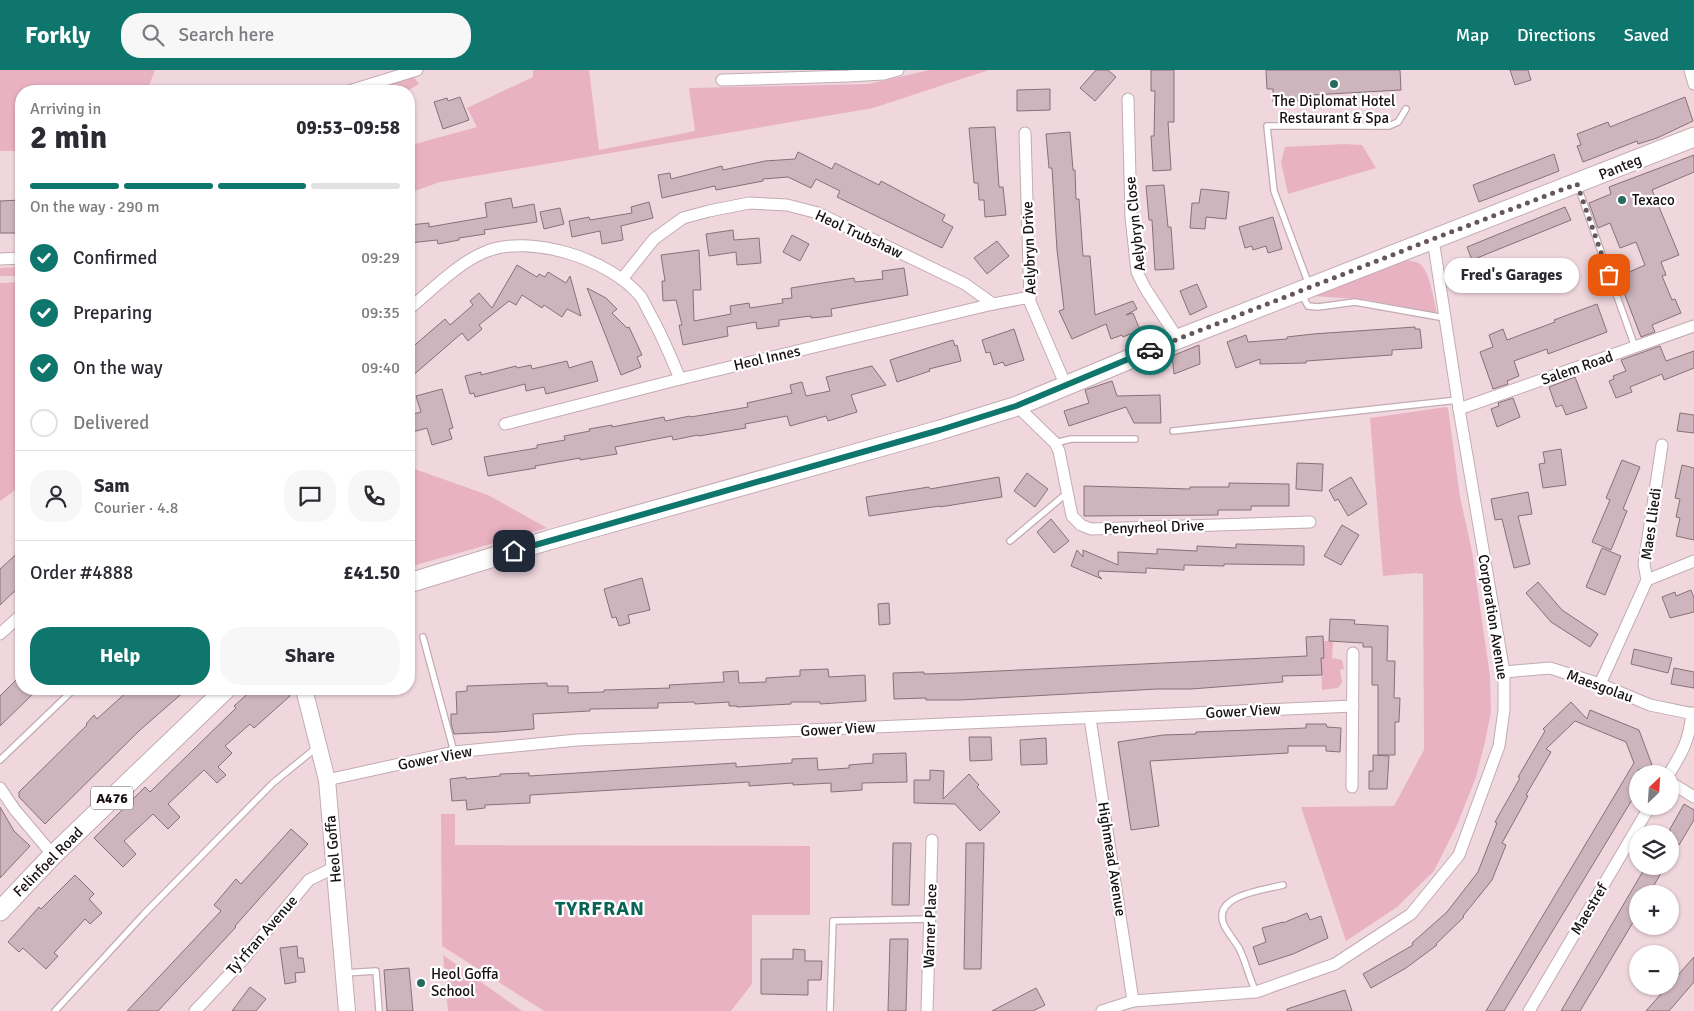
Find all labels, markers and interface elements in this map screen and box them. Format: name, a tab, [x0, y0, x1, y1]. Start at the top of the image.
search box	[121, 13, 471, 58]
text: Forkly	[25, 20, 91, 50]
icon: search	[139, 21, 167, 49]
text: Search here	[179, 23, 274, 47]
text: Map	[1456, 24, 1489, 46]
text: Directions	[1517, 24, 1596, 46]
text: Saved	[1624, 24, 1669, 46]
marker: The Diplomat Hotel Restaurant & Spa	[1328, 78, 1340, 90]
place label: The Diplomat Hotel Restaurant & Spa	[1273, 92, 1395, 127]
text: Arriving in	[30, 99, 101, 119]
text: 09:53–09:58	[296, 116, 400, 140]
text: 2 min	[30, 118, 107, 157]
street label: Panteg	[1596, 150, 1644, 184]
street label: Aelybryn Close	[1121, 176, 1149, 272]
place label: Texaco	[1632, 191, 1675, 209]
marker: Texaco	[1616, 194, 1628, 206]
text: On the way · 290 m	[30, 197, 160, 217]
street label: Aelybryn Drive	[1018, 201, 1040, 295]
street label: Heol Trubshaw	[812, 206, 906, 262]
icon: check	[30, 244, 58, 272]
text: Confirmed	[73, 246, 157, 270]
text: 09:29	[361, 248, 400, 268]
pin	[1588, 254, 1630, 296]
callout: Fred's Garages	[1444, 258, 1579, 292]
icon: bag	[1595, 261, 1623, 289]
text: Fred's Garages	[1461, 265, 1562, 285]
icon: check	[30, 299, 58, 327]
text: Preparing	[73, 301, 152, 325]
text: 09:35	[361, 303, 400, 323]
courier	[1125, 325, 1175, 375]
icon: car	[1136, 336, 1164, 364]
street label: Heol Innes	[732, 341, 803, 374]
street label: Salem Road	[1539, 347, 1615, 389]
icon: check	[30, 354, 58, 382]
text: On the way	[73, 356, 163, 380]
text: 09:40	[361, 358, 400, 378]
text: Delivered	[73, 411, 149, 435]
button: person	[30, 470, 82, 522]
button: chat	[284, 470, 336, 522]
button: phone	[348, 470, 400, 522]
text: Sam	[94, 474, 130, 498]
street label: Maes Lliedi	[1637, 487, 1665, 561]
text: Courier · 4.8	[94, 498, 178, 518]
street label: Penyrheol Drive	[1103, 516, 1205, 538]
pin	[493, 530, 535, 572]
icon: home	[500, 537, 528, 565]
street label: Corporation Avenue	[1474, 553, 1512, 681]
text: Order #4888	[30, 561, 133, 585]
text: £41.50	[343, 561, 400, 585]
button: Help	[30, 627, 210, 685]
button: Share	[220, 627, 400, 685]
street label: Maesgolau	[1564, 666, 1636, 706]
street label: Gower View	[1205, 700, 1281, 722]
street label: Gower View	[800, 718, 876, 740]
street label: Gower View	[396, 742, 474, 774]
north arrow	[1629, 765, 1679, 815]
map controls	[1629, 765, 1679, 995]
road number: A476	[91, 786, 133, 810]
street label: Highmead Avenue	[1094, 801, 1130, 917]
street label: Heol Goffa	[321, 815, 345, 883]
street label: Felinfoel Road	[9, 823, 87, 901]
button: layers	[1629, 825, 1679, 875]
street label: Maestref	[1567, 879, 1612, 938]
street label: Warner Place	[920, 883, 940, 969]
button: +	[1629, 885, 1679, 935]
street label: Ty'rfran Avenue	[223, 892, 301, 978]
district label: TYRFRAN	[555, 896, 645, 921]
button: −	[1629, 945, 1679, 995]
place label: Heol Goffa School	[431, 965, 499, 1000]
marker: Heol Goffa School	[415, 977, 427, 989]

